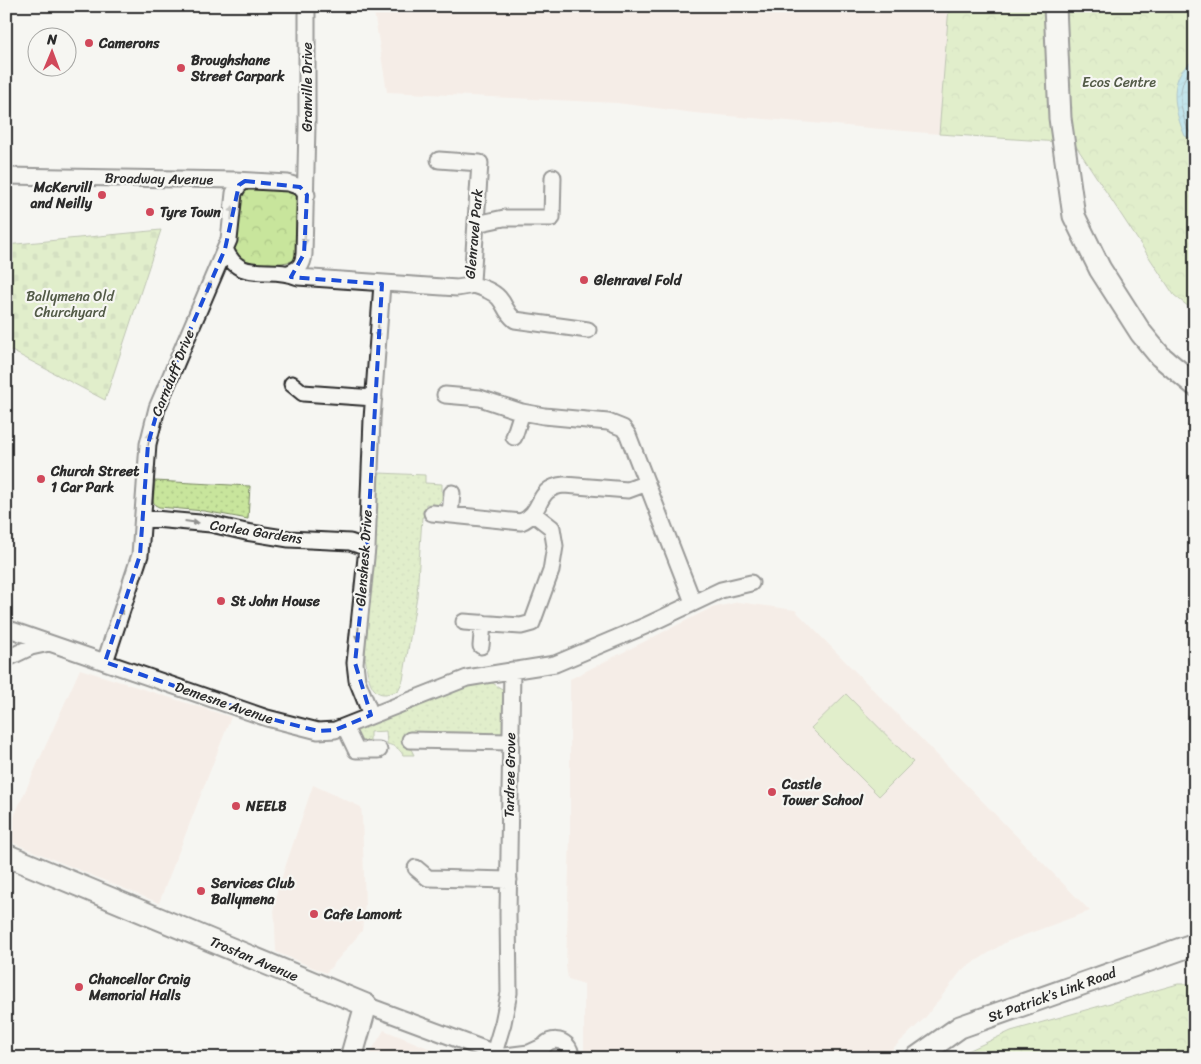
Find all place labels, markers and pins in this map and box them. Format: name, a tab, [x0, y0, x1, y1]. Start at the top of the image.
place label: Camerons	[98, 31, 160, 56]
marker: Camerons	[83, 37, 95, 49]
place label: Broughshane Street Carpark	[190, 48, 285, 89]
marker: Broughshane Street Carpark	[175, 62, 187, 74]
place label: McKervill and Neilly	[29, 175, 93, 216]
marker: McKervill and Neilly	[96, 189, 108, 201]
place label: Tyre Town	[160, 200, 221, 225]
marker: Tyre Town	[144, 206, 156, 218]
place label: Glenravel Fold	[593, 268, 683, 293]
marker: Glenravel Fold	[578, 274, 590, 286]
place label: Church Street 1 Car Park	[50, 459, 140, 500]
marker: Church Street 1 Car Park	[35, 473, 47, 485]
place label: St John House	[230, 589, 321, 614]
marker: St John House	[215, 595, 227, 607]
place label: Castle Tower School	[781, 772, 864, 813]
marker: Castle Tower School	[766, 786, 778, 798]
place label: NEELB	[245, 794, 287, 819]
marker: NEELB	[230, 800, 242, 812]
place label: Services Club Ballymena	[210, 871, 295, 912]
marker: Services Club Ballymena	[195, 885, 207, 897]
place label: Cafe Lamont	[323, 902, 403, 927]
marker: Cafe Lamont	[308, 908, 320, 920]
place label: Chancellor Craig Memorial Halls	[88, 967, 191, 1008]
marker: Chancellor Craig Memorial Halls	[73, 981, 85, 993]

